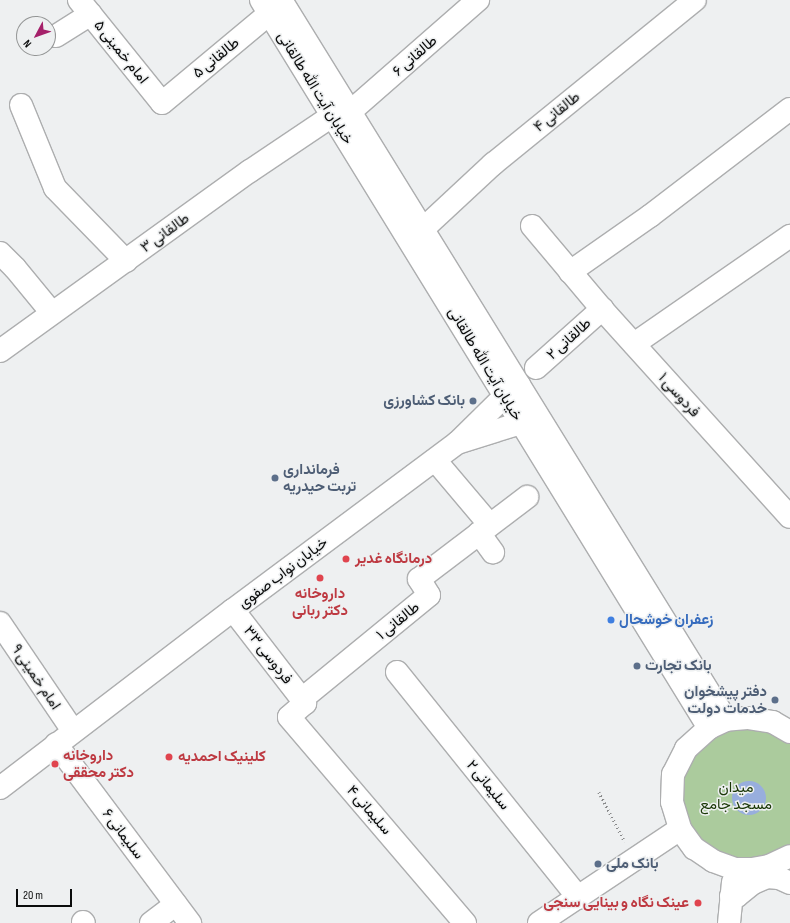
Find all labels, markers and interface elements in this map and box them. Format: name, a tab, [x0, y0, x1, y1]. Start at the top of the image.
north arrow	[16, 16, 56, 56]
street label: امام خمینی ۵	[90, 16, 152, 88]
street label: خیابان آیت الله طالقانی	[273, 28, 357, 148]
street label: طالقانی ۶	[389, 32, 441, 80]
street label: طالقانی ۵	[189, 34, 243, 82]
text: N	[20, 37, 34, 50]
street label: طالقانی ۴	[530, 88, 584, 136]
street label: طالقانی ۳	[137, 209, 193, 257]
street label: خیابان آیت الله طالقانی	[444, 304, 526, 424]
street label: طالقانی ۲	[543, 314, 595, 364]
street label: فردوسی ۱	[654, 369, 704, 421]
place label: بانک کشاورزی	[383, 392, 465, 410]
marker: بانک کشاورزی	[468, 396, 478, 406]
place label: فرمانداری تربت حیدریه	[283, 460, 356, 495]
marker: فرمانداری تربت حیدریه	[270, 473, 280, 483]
street label: خیابان نواب صفوی	[235, 533, 331, 613]
place label: درمانگاه غدیر	[355, 550, 432, 568]
marker: درمانگاه غدیر	[340, 553, 352, 565]
marker: داروخانه دکتر ربانی	[315, 573, 325, 583]
place label: داروخانه دکتر ربانی	[292, 584, 348, 619]
street label: طالقانی ۱	[373, 598, 423, 644]
place label: زعفران خوشحال	[619, 611, 714, 629]
marker: زعفران خوشحال	[606, 615, 616, 625]
street label: فردوسی ۳۳	[240, 622, 296, 688]
street label: امام خمینی ۹	[8, 641, 64, 713]
place label: بانک تجارت	[645, 657, 712, 675]
marker: بانک تجارت	[632, 661, 642, 671]
place label: دفتر پیشخوان خدمات دولت	[684, 682, 767, 717]
marker: دفتر پیشخوان خدمات دولت	[770, 695, 780, 705]
place label: داروخانه دکتر محققی	[63, 746, 134, 781]
place label: کلینیک احمدیه	[178, 748, 266, 766]
marker: کلینیک احمدیه	[163, 751, 175, 763]
street label: سلیمانی ۲	[463, 756, 513, 814]
marker: داروخانه دکتر محققی	[50, 759, 60, 769]
park label: میدان مسجد جامع	[700, 778, 772, 813]
street label: سلیمانی ۴	[343, 782, 395, 838]
street label: سلیمانی ۶	[98, 805, 148, 863]
place label: بانک ملی	[606, 855, 659, 873]
marker: بانک ملی	[593, 859, 603, 869]
scale bar	[18, 881, 74, 907]
text: 20 m	[23, 888, 43, 903]
place label: عینک نگاه و بینایی سنجی	[543, 894, 689, 912]
marker: عینک نگاه و بینایی سنجی	[692, 897, 704, 909]

